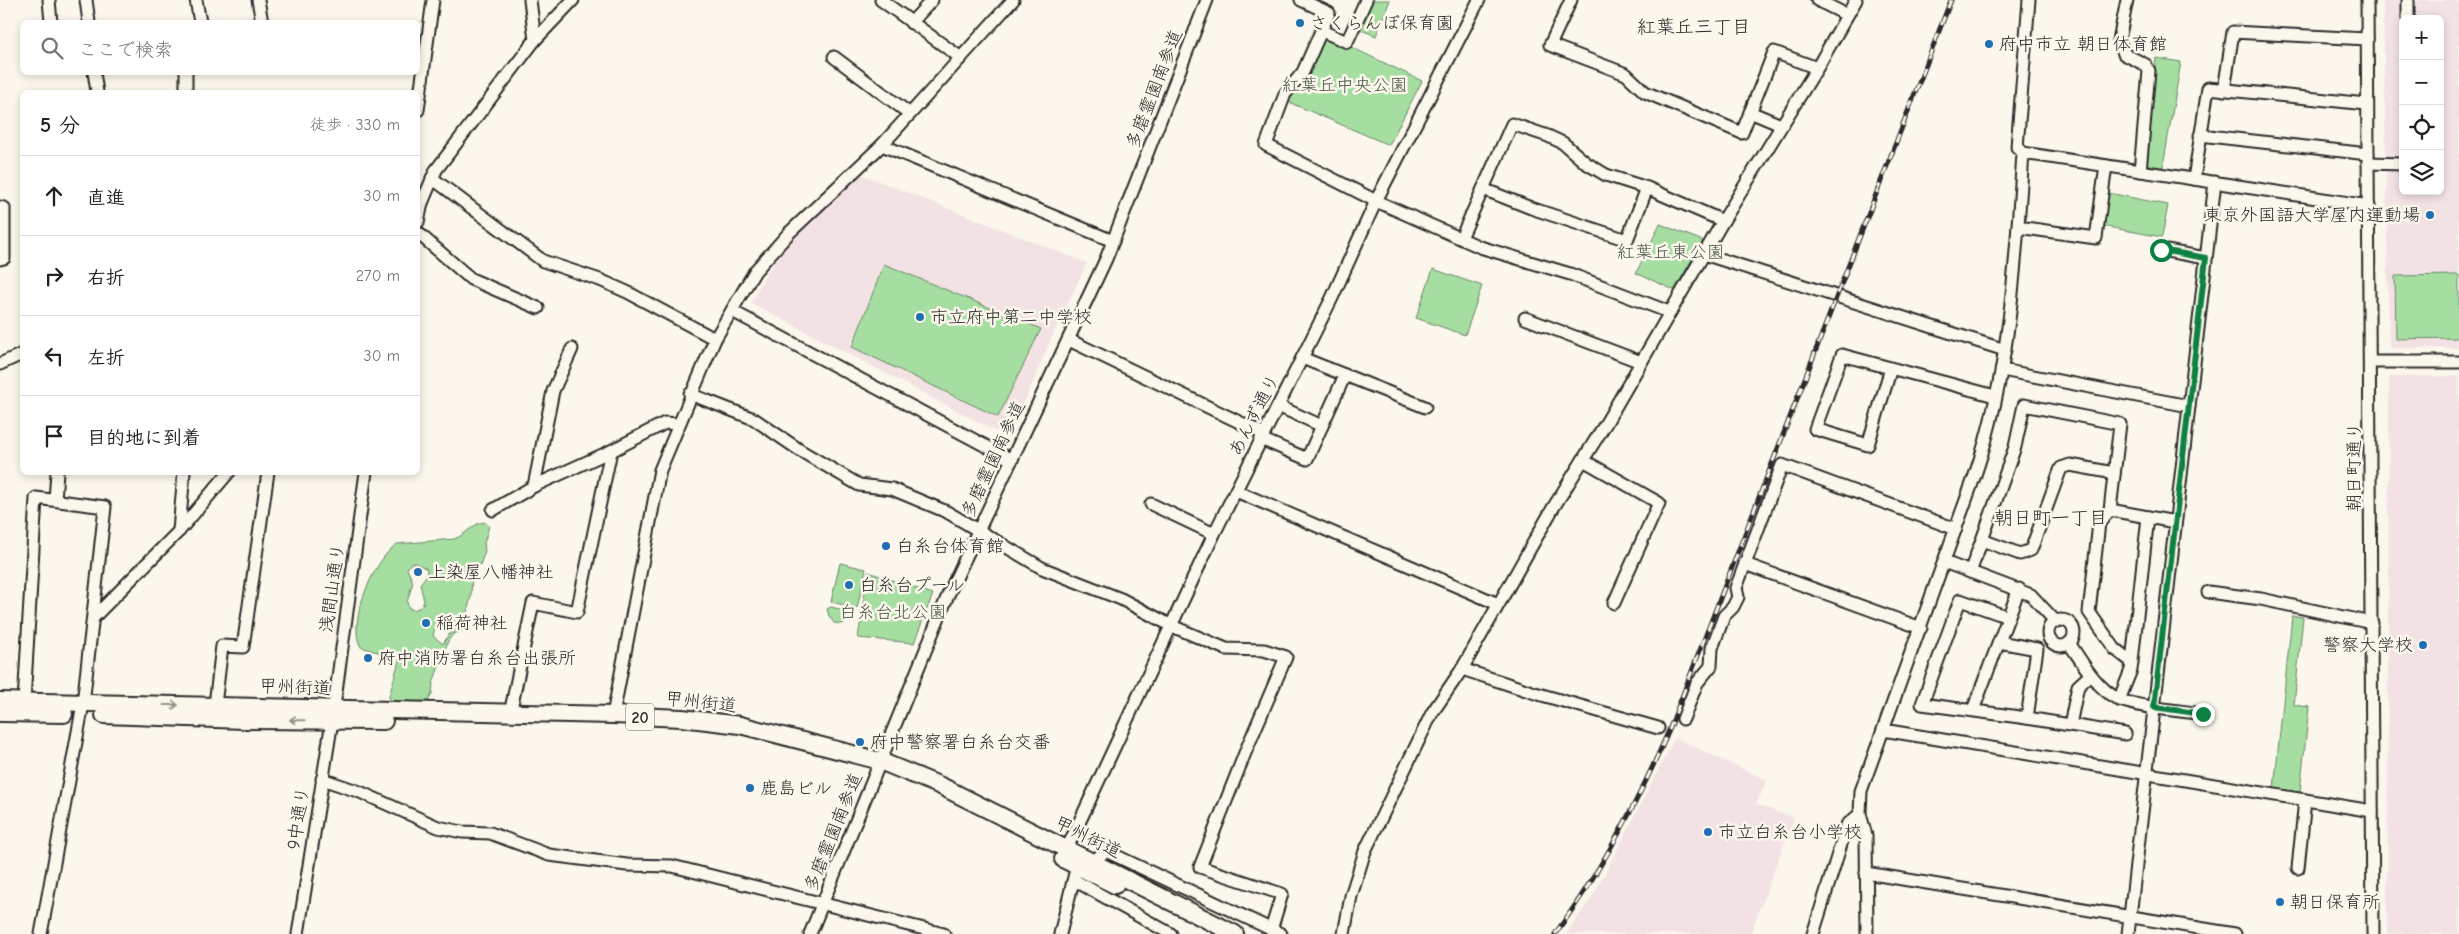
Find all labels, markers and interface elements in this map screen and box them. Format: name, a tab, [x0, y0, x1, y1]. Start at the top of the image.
place label: さくらんぼ保育園	[1310, 13, 1454, 34]
map controls	[2399, 15, 2444, 195]
button: +	[2399, 15, 2444, 60]
district label: 紅葉丘三丁目	[1637, 16, 1751, 38]
marker: さくらんぼ保育園	[1294, 17, 1306, 29]
search box	[20, 20, 420, 75]
street label: 多磨霊園南参道	[1122, 27, 1187, 152]
icon: search	[38, 34, 66, 62]
place label: 府中市立 朝日体育館	[1999, 34, 2167, 55]
marker: 府中市立 朝日体育館	[1983, 38, 1995, 50]
text: ここで検索	[78, 39, 173, 61]
button: −	[2399, 60, 2444, 105]
park label: 紅葉丘中央公園	[1282, 75, 1408, 96]
button: locate	[2399, 105, 2444, 150]
text: 5 分	[40, 113, 80, 137]
text: 徒歩 · 330 m	[310, 116, 400, 134]
button: layers	[2399, 150, 2444, 195]
icon: ahead	[40, 182, 68, 210]
text: 直進	[87, 187, 125, 209]
text: 30 m	[364, 187, 400, 205]
place label: 東京外国語大学屋内運動場	[2204, 205, 2420, 226]
marker: 東京外国語大学屋内運動場	[2424, 209, 2436, 221]
route start	[2150, 239, 2173, 262]
park label: 紅葉丘東公園	[1617, 242, 1725, 263]
icon: right	[40, 262, 68, 290]
text: 右折	[87, 267, 125, 289]
text: 270 m	[356, 267, 400, 285]
place label: 市立府中第二中学校	[930, 307, 1092, 328]
marker: 市立府中第二中学校	[914, 311, 926, 323]
icon: left	[40, 342, 68, 370]
text: 左折	[87, 347, 125, 369]
text: 30 m	[364, 347, 400, 365]
street label: あんず通り	[1225, 371, 1284, 460]
street label: 多磨霊園南参道	[957, 398, 1030, 521]
icon: arrive	[40, 422, 68, 450]
street label: 朝日町通り	[2344, 422, 2365, 512]
text: 目的地に到着	[87, 427, 201, 449]
district label: 朝日町一丁目	[1994, 507, 2108, 529]
place label: 白糸台体育館	[896, 536, 1004, 557]
marker: 白糸台体育館	[880, 540, 892, 552]
street label: 浅間山通り	[316, 542, 349, 634]
place label: 上染屋八幡神社	[428, 562, 554, 583]
marker: 上染屋八幡神社	[412, 566, 424, 578]
place label: 白糸台プール	[859, 575, 965, 596]
marker: 白糸台プール	[843, 579, 855, 591]
park label: 白糸台北公園	[839, 602, 947, 623]
place label: 稲荷神社	[436, 613, 508, 634]
marker: 稲荷神社	[420, 617, 432, 629]
place label: 警察大学校	[2323, 635, 2413, 656]
marker: 警察大学校	[2417, 639, 2429, 651]
place label: 府中消防署白糸台出張所	[378, 648, 576, 669]
marker: 府中消防署白糸台出張所	[362, 652, 374, 664]
street label: 甲州街道	[259, 676, 331, 699]
street label: 甲州街道	[664, 688, 738, 717]
one-way arrow	[162, 700, 179, 710]
route end	[2192, 703, 2215, 726]
road number: 20	[626, 704, 654, 730]
one-way arrow	[290, 715, 306, 725]
place label: 府中警察署白糸台交番	[870, 732, 1050, 753]
marker: 府中警察署白糸台交番	[854, 736, 866, 748]
street label: 多磨霊園南参道	[800, 770, 867, 895]
place label: 鹿島ビル	[760, 778, 832, 799]
marker: 鹿島ビル	[744, 782, 756, 794]
street label: 9中通り	[283, 785, 314, 851]
street label: 甲州街道	[1051, 812, 1125, 863]
place label: 市立白糸台小学校	[1718, 822, 1862, 843]
marker: 市立白糸台小学校	[1702, 826, 1714, 838]
place label: 朝日保育所	[2290, 892, 2380, 913]
marker: 朝日保育所	[2274, 896, 2286, 908]

